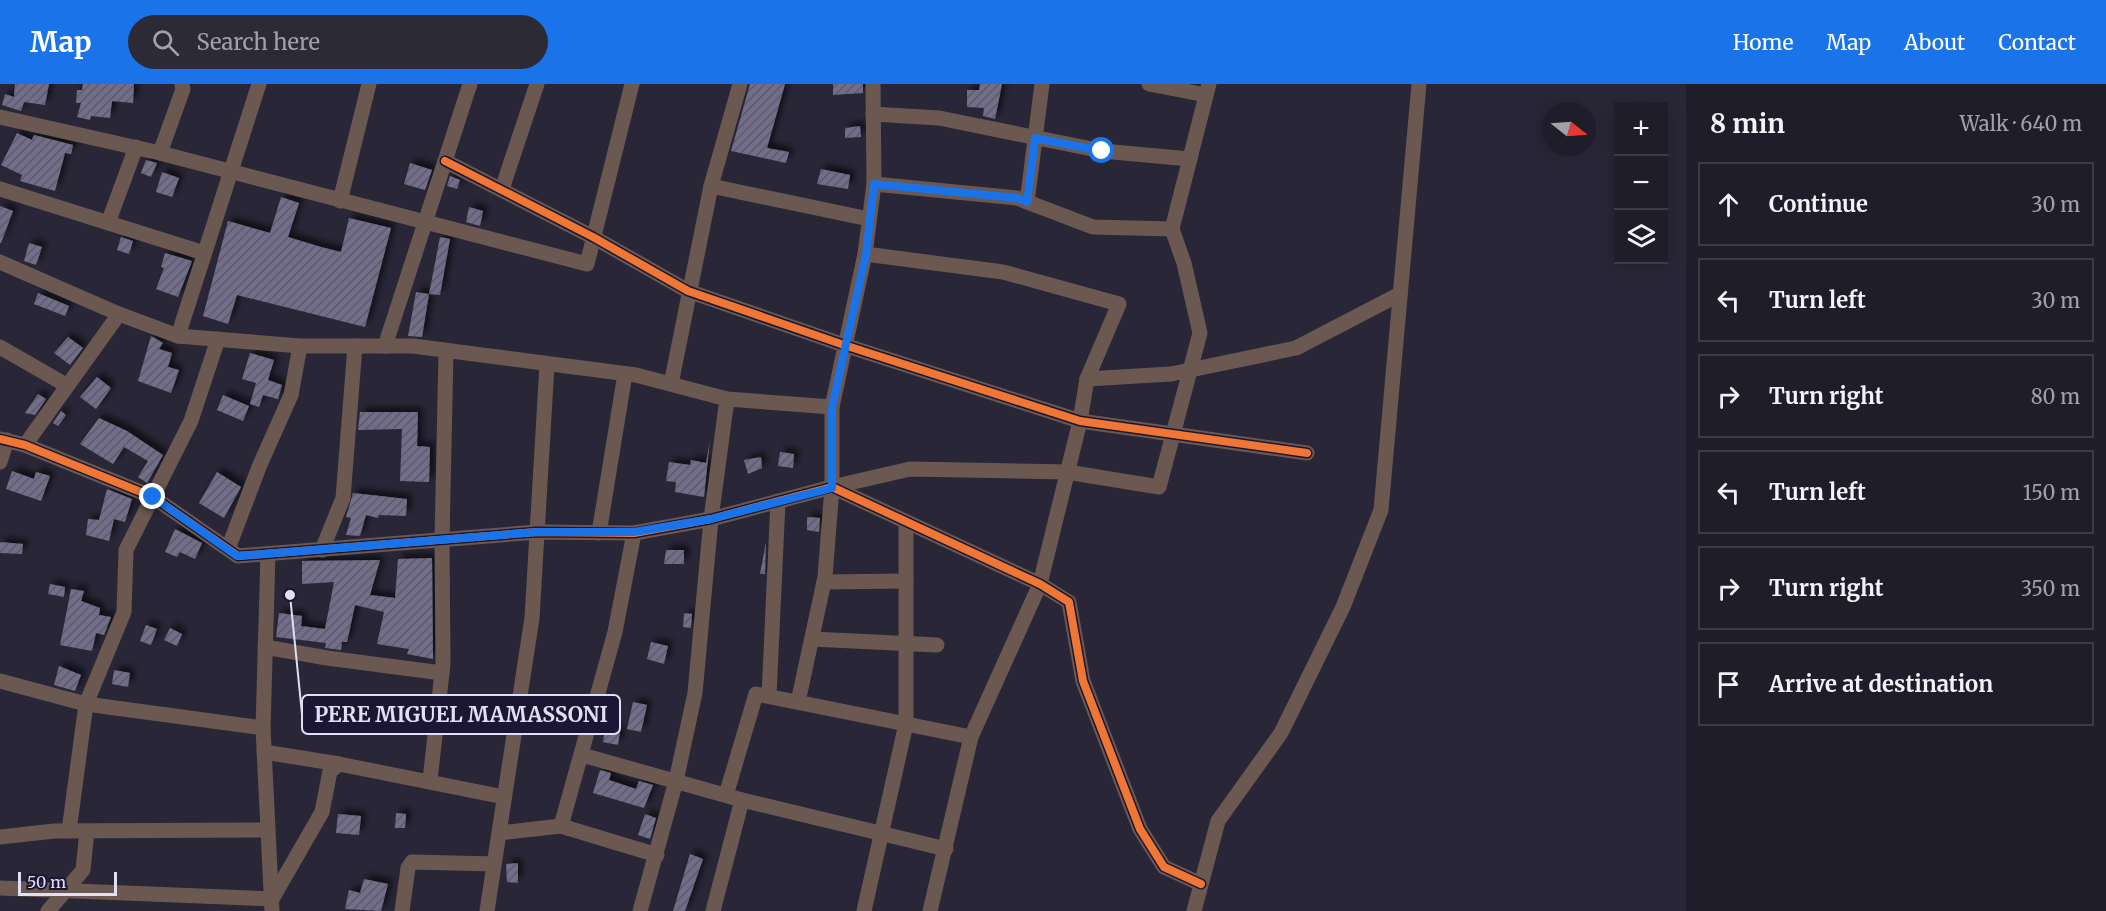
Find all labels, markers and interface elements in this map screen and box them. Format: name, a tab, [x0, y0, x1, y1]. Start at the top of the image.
search box	[128, 15, 548, 69]
text: Map	[30, 24, 92, 60]
icon: search	[149, 26, 182, 59]
text: Search here	[197, 28, 320, 56]
text: Home	[1733, 29, 1793, 56]
text: Map	[1826, 29, 1871, 56]
text: About	[1904, 29, 1965, 56]
text: Contact	[1998, 29, 2076, 56]
north arrow	[1542, 102, 1596, 156]
map controls	[1614, 102, 1668, 264]
button: +	[1614, 102, 1668, 156]
text: 8 min	[1710, 107, 1785, 140]
text: Walk · 640 m	[1960, 111, 2082, 136]
route start	[1088, 137, 1114, 163]
button: −	[1614, 156, 1668, 210]
icon: ahead	[1712, 188, 1745, 221]
text: Continue	[1769, 190, 1868, 218]
text: 30 m	[2031, 192, 2080, 217]
button: layers	[1614, 210, 1668, 264]
icon: left	[1712, 284, 1745, 317]
text: Turn left	[1769, 286, 1866, 314]
text: 30 m	[2031, 288, 2080, 313]
icon: right	[1712, 380, 1745, 413]
text: Turn right	[1769, 382, 1883, 410]
text: 80 m	[2031, 384, 2080, 409]
icon: left	[1712, 476, 1745, 509]
text: Turn left	[1769, 478, 1866, 506]
text: 150 m	[2023, 480, 2080, 505]
route end	[139, 483, 165, 509]
icon: right	[1712, 572, 1745, 605]
text: Turn right	[1769, 574, 1883, 602]
text: 350 m	[2021, 576, 2080, 601]
icon: arrive	[1712, 668, 1745, 701]
text: Arrive at destination	[1769, 670, 1993, 698]
callout: PERE MIGUEL MAMASSONI	[302, 695, 620, 734]
text: PERE MIGUEL MAMASSONI	[314, 701, 608, 728]
scale bar	[18, 869, 117, 896]
text: 50 m	[27, 872, 66, 892]

